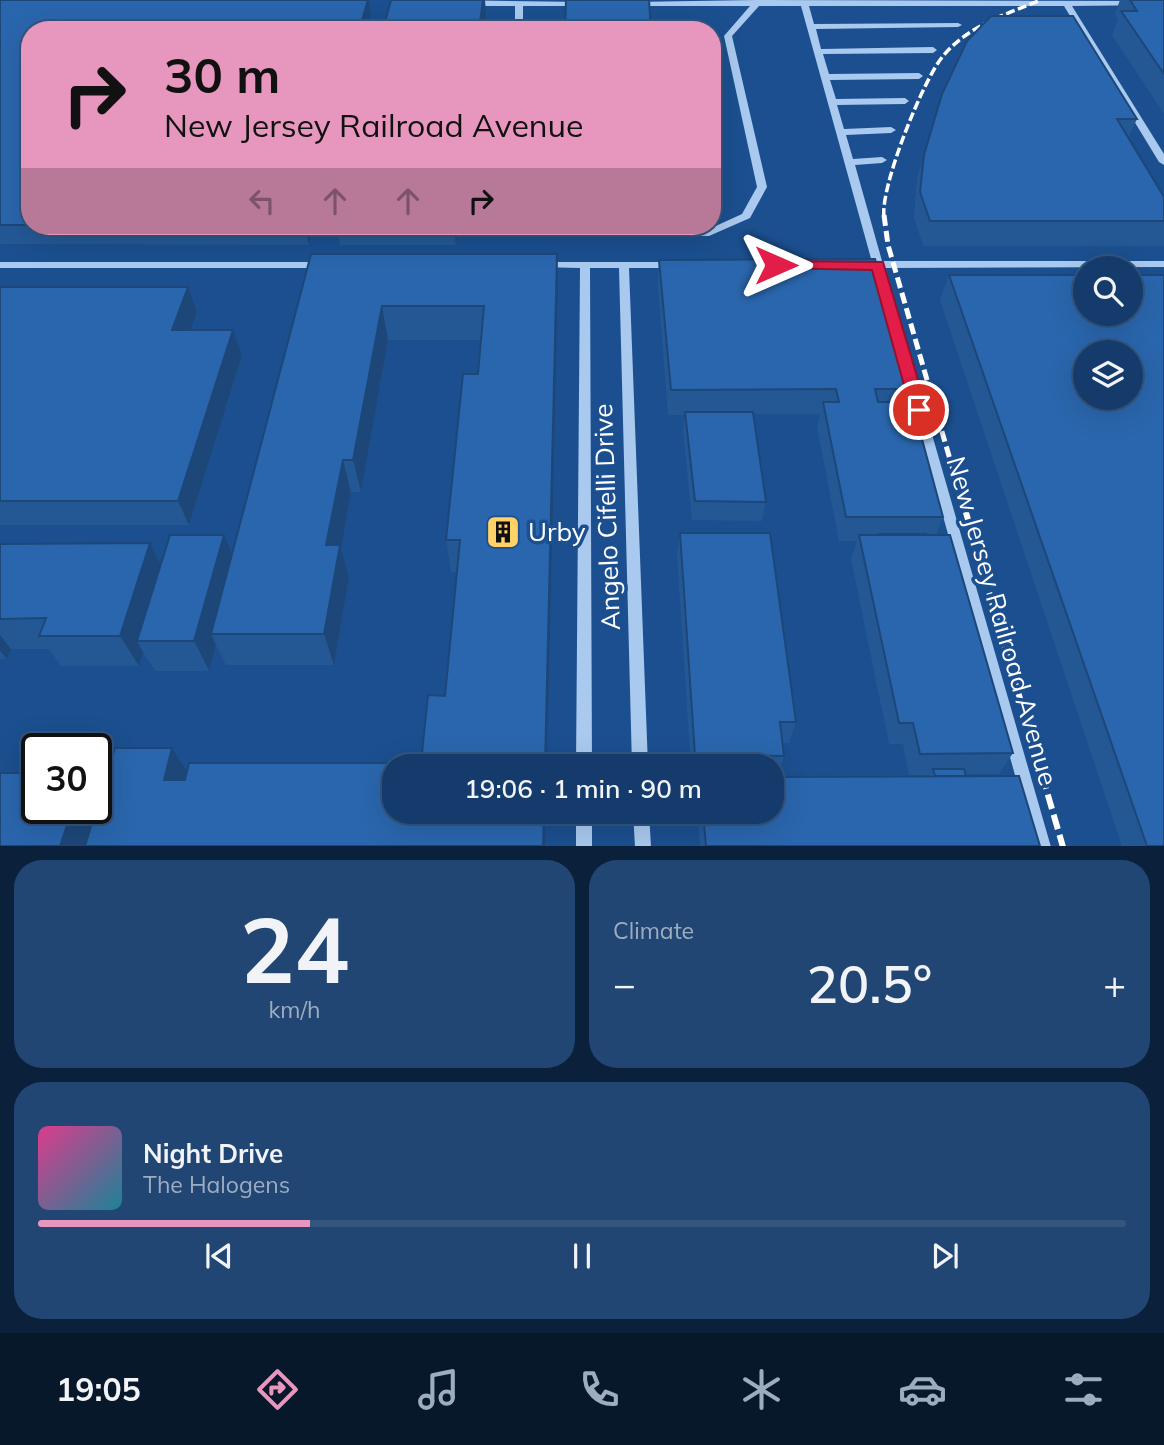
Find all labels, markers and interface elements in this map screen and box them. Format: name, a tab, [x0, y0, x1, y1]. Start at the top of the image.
text: 30 m	[164, 44, 280, 105]
icon: right	[49, 49, 140, 140]
text: New Jersey Railroad Avenue	[164, 105, 584, 145]
icon: left	[243, 182, 281, 220]
icon: ahead	[316, 182, 354, 220]
icon: ahead	[389, 182, 427, 220]
icon: right	[462, 182, 500, 220]
position arrow	[739, 228, 813, 302]
map controls	[1073, 256, 1143, 410]
button: search	[1073, 256, 1143, 326]
button: layers	[1073, 340, 1143, 410]
pin	[889, 380, 949, 440]
icon: arrive	[900, 391, 938, 429]
street label: Angelo Cifelli Drive	[586, 403, 627, 631]
street label: New Jersey Railroad Avenue	[940, 452, 1065, 789]
building icon: Urby	[484, 513, 522, 551]
place label: Urby	[528, 515, 586, 548]
speed limit sign: 30	[21, 733, 112, 824]
text: 19:06 · 1 min · 90 m	[464, 772, 702, 805]
text: 24	[240, 892, 349, 1006]
text: Climate	[613, 916, 694, 945]
text: 20.5°	[807, 951, 932, 1016]
text: −	[613, 960, 636, 1008]
text: +	[1103, 960, 1126, 1008]
text: km/h	[268, 995, 321, 1024]
text: Night Drive	[143, 1137, 283, 1170]
text: The Halogens	[143, 1170, 290, 1199]
icon: previous	[200, 1237, 238, 1275]
icon: pause	[563, 1237, 601, 1275]
icon: next	[926, 1237, 964, 1275]
icon: directions	[253, 1365, 302, 1414]
icon: music	[414, 1365, 463, 1414]
icon: phone	[575, 1365, 624, 1414]
icon: climate	[737, 1365, 786, 1414]
icon: car	[898, 1365, 947, 1414]
icon: filters	[1059, 1365, 1108, 1414]
text: 19:05	[56, 1369, 141, 1409]

